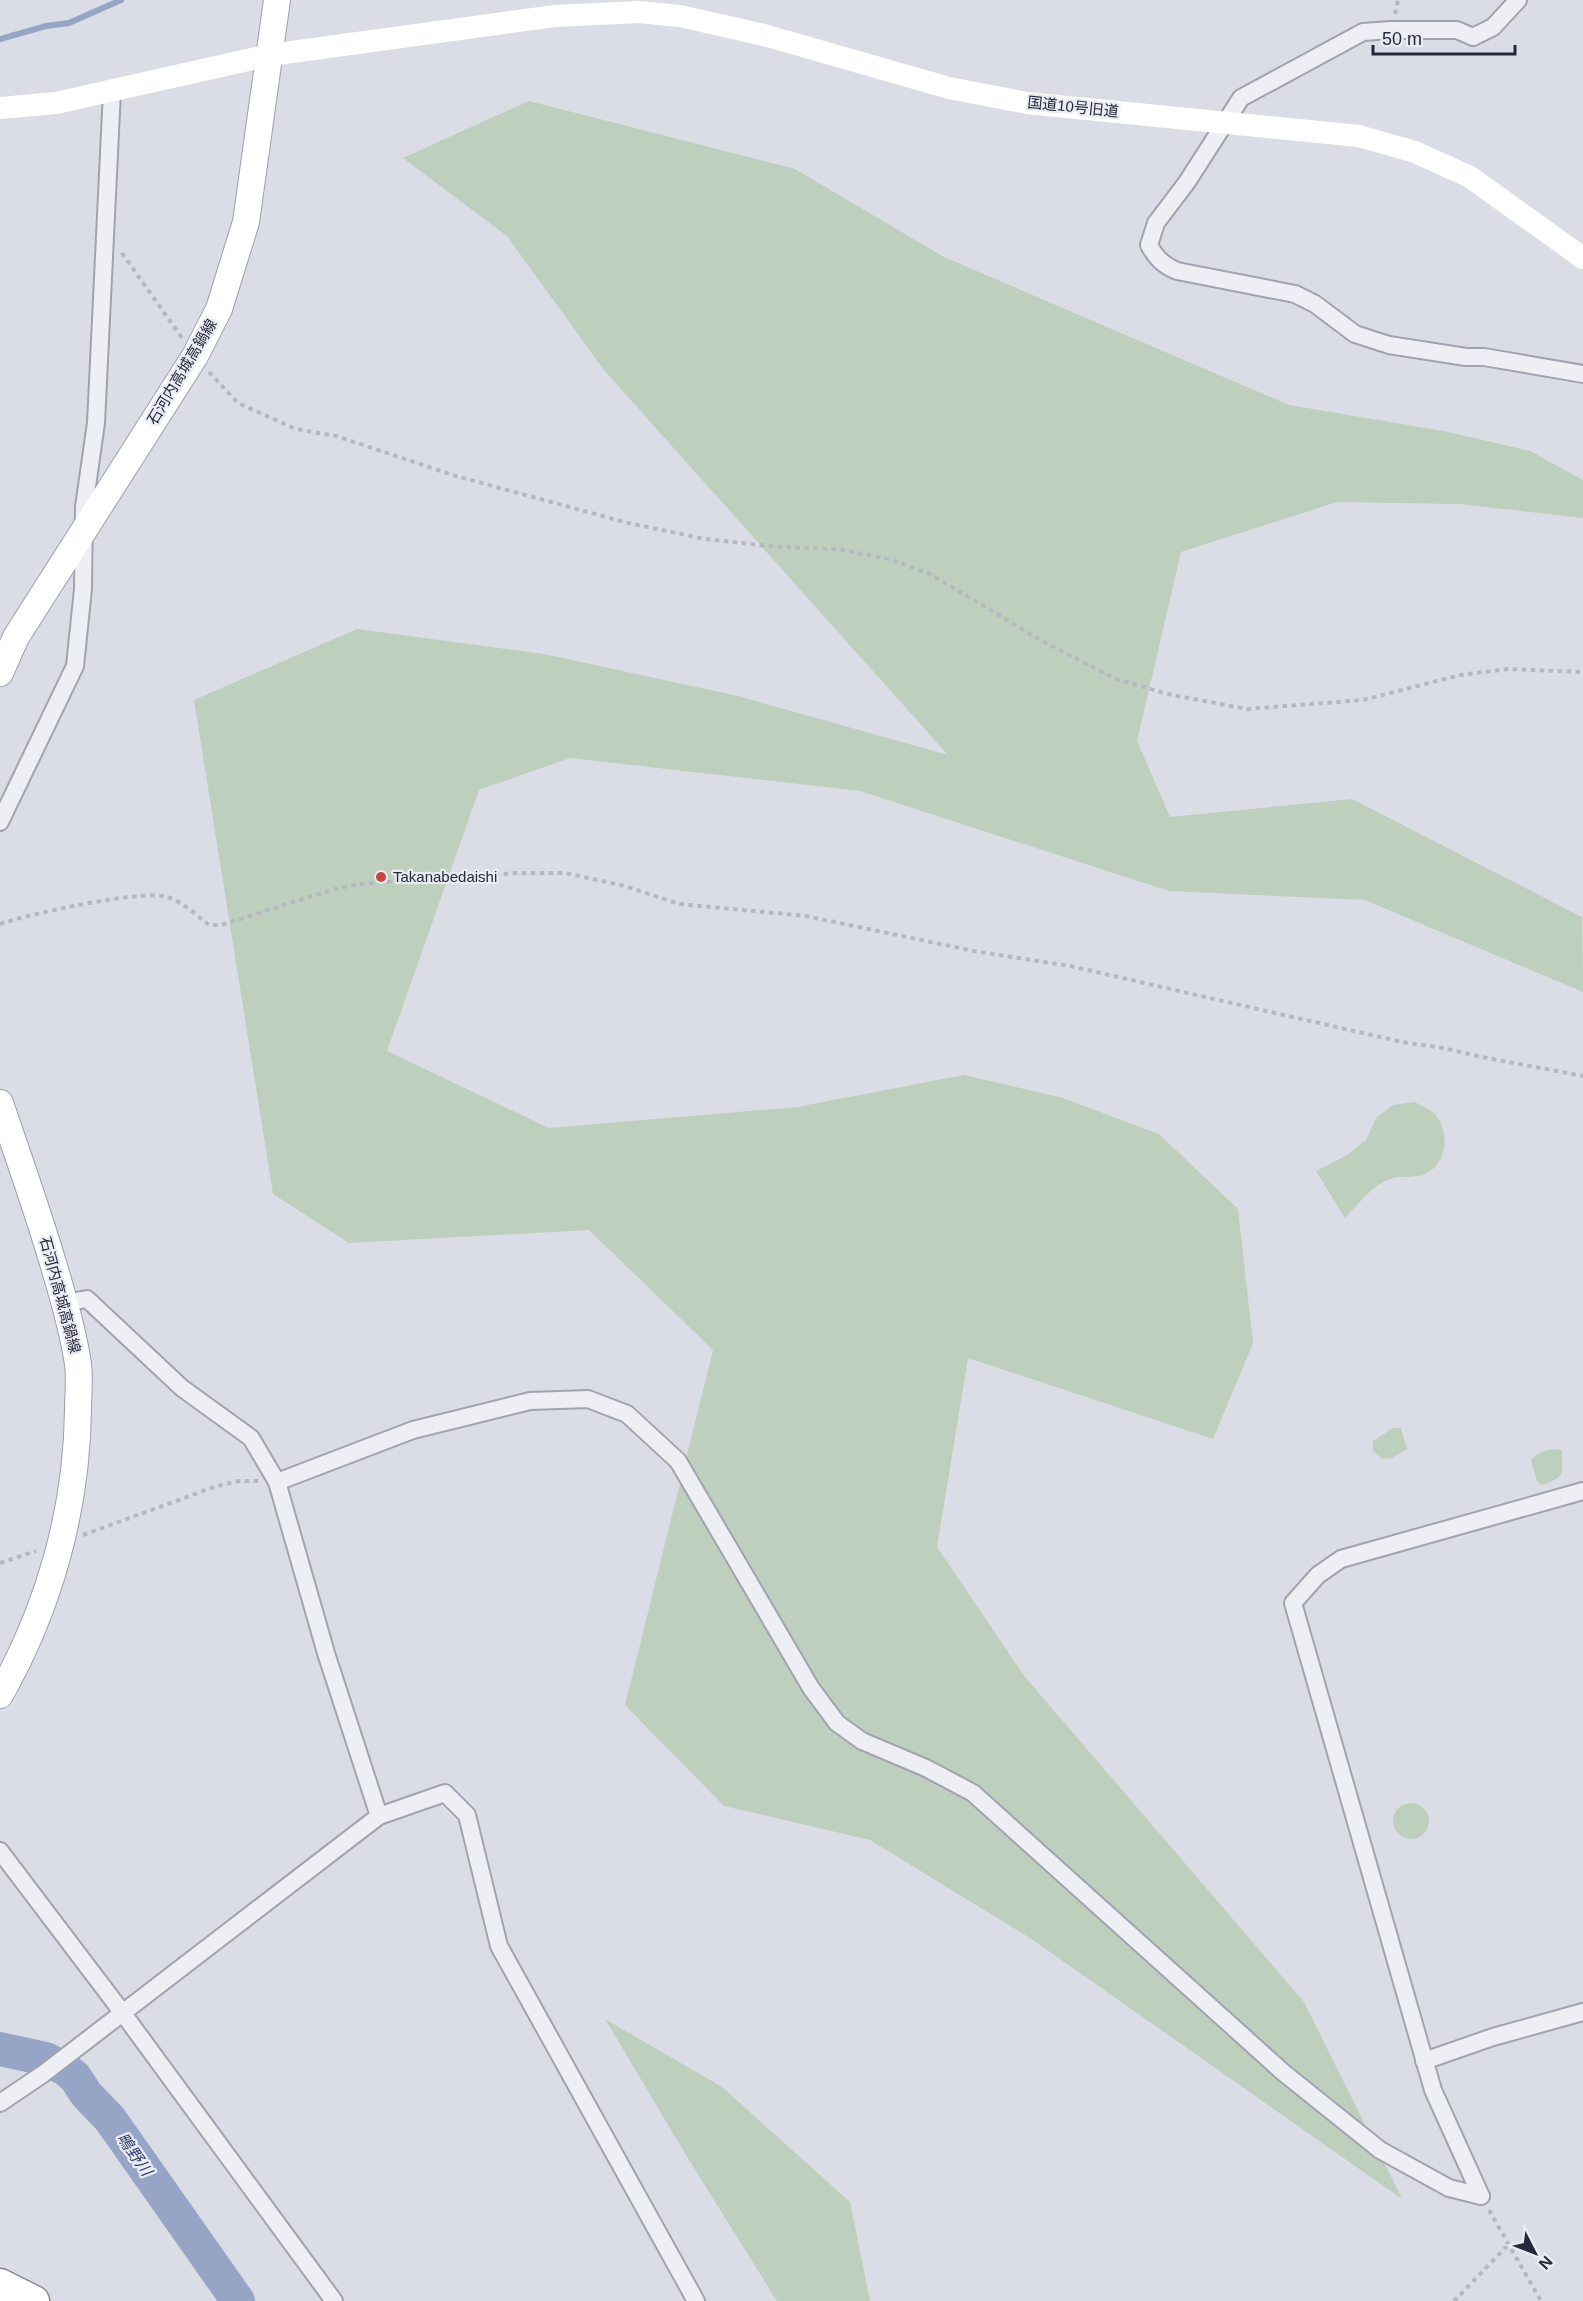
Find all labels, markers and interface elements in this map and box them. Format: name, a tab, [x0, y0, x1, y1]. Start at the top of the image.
scale bar	[1373, 18, 1516, 56]
text: 50 m	[1382, 29, 1422, 49]
street label: 国道10号旧道	[1027, 93, 1120, 120]
street label: 石河内高城高鍋線	[143, 316, 220, 428]
place label: Takanabedaishi	[393, 868, 497, 885]
marker: Takanabedaishi	[374, 870, 388, 884]
street label: 石河内高城高鍋線	[37, 1235, 84, 1355]
water label: 鴫野川	[114, 2130, 156, 2180]
north arrow	[1505, 2223, 1565, 2283]
text: N	[1536, 2253, 1556, 2273]

